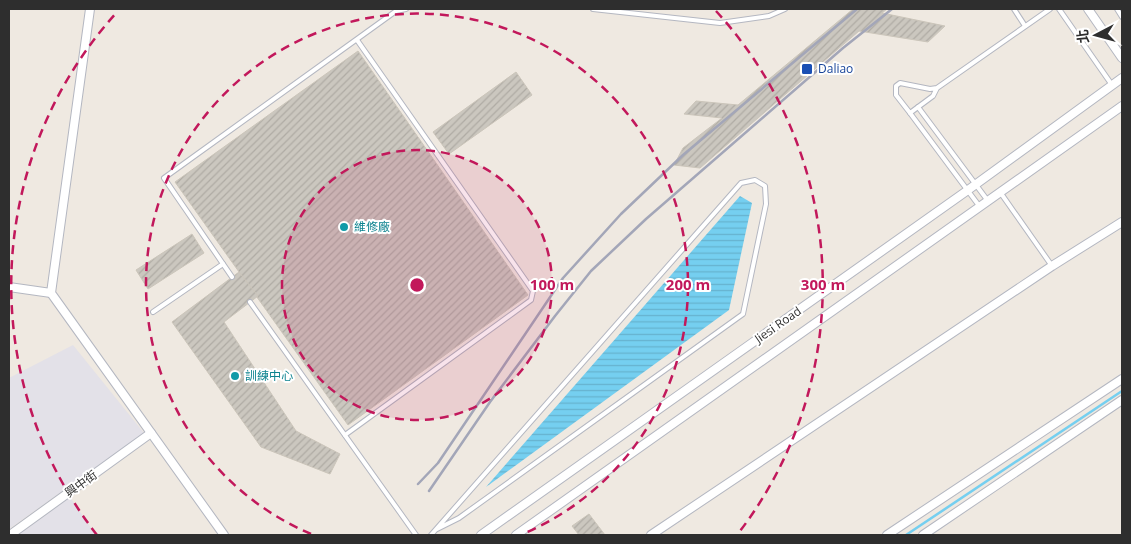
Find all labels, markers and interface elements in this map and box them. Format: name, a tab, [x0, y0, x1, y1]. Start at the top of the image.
north arrow	[1071, 10, 1121, 60]
text: 北	[1072, 28, 1093, 44]
place label: Daliao	[818, 60, 853, 77]
marker: Daliao	[800, 62, 814, 76]
place label: 維修廠	[354, 218, 390, 235]
marker: 維修廠	[338, 221, 350, 233]
text: 100 m	[530, 274, 574, 294]
text: 200 m	[666, 274, 710, 294]
text: 300 m	[801, 274, 845, 294]
centre of rings	[408, 276, 426, 294]
street label: Jiesi Road	[750, 302, 805, 347]
place label: 訓練中心	[245, 367, 293, 384]
marker: 訓練中心	[229, 370, 241, 382]
street label: 興中街	[61, 466, 100, 501]

